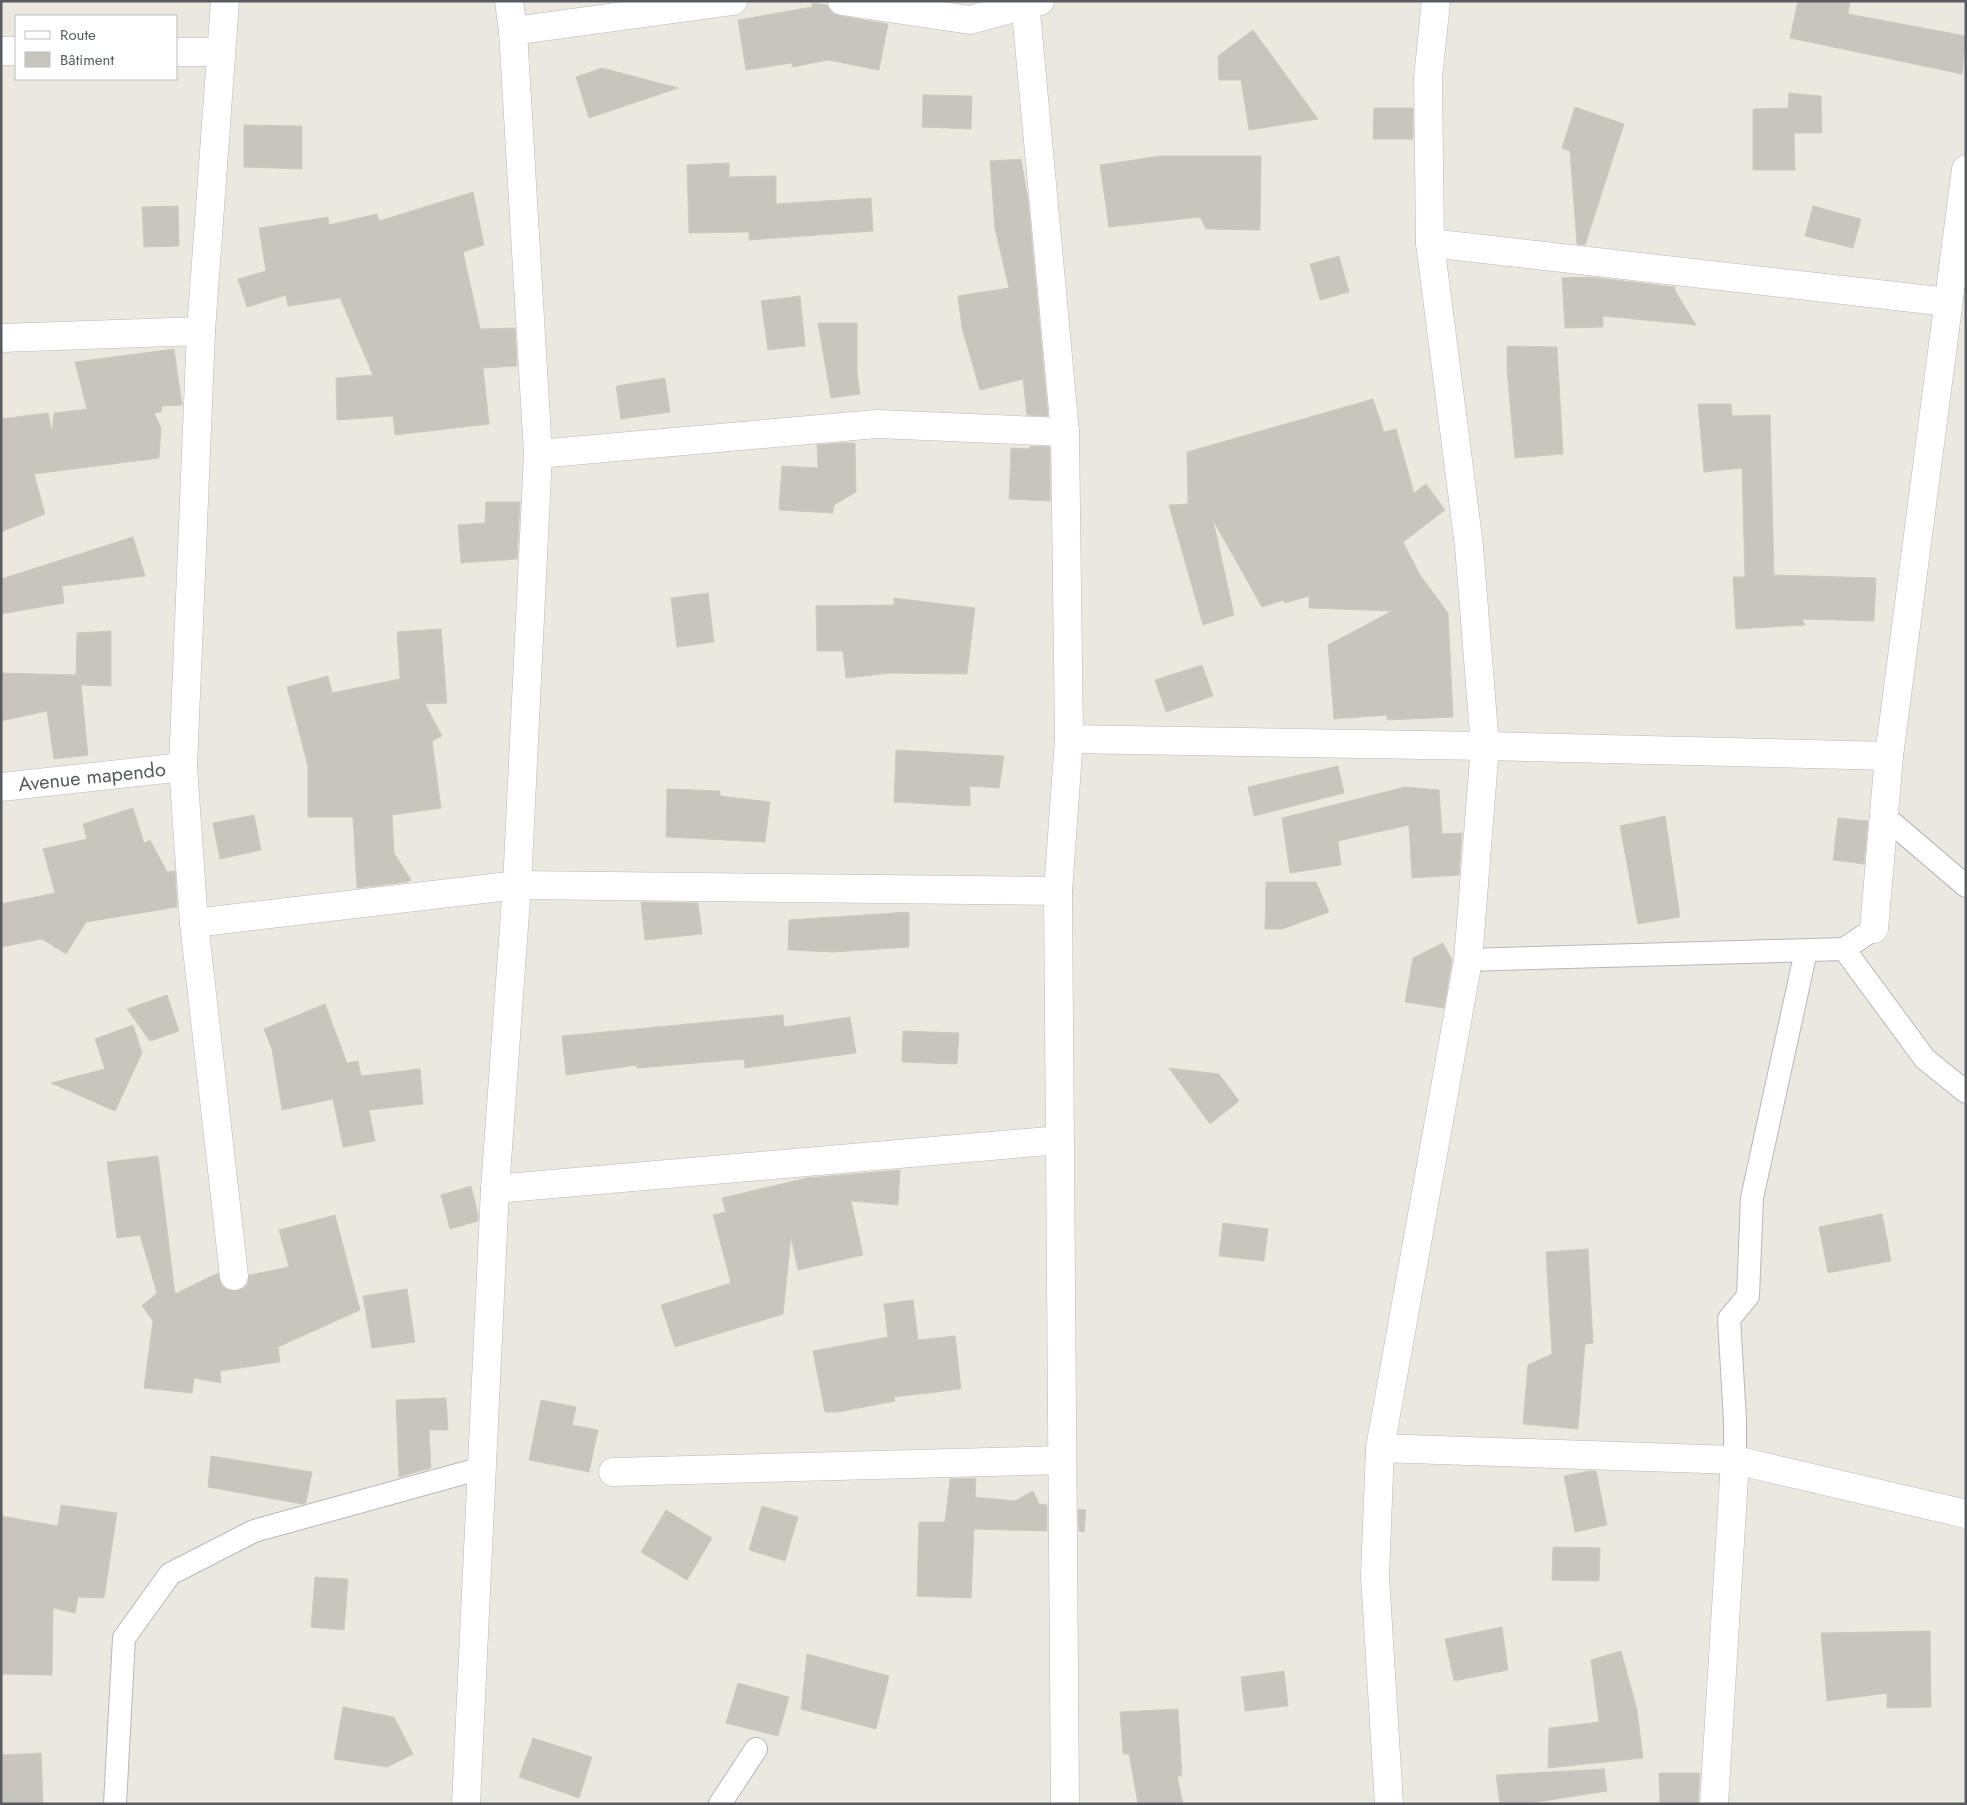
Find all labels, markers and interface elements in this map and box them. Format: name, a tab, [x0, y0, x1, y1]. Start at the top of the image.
legend	[15, 15, 178, 80]
text: Route	[60, 24, 96, 46]
text: Bâtiment	[60, 49, 114, 71]
street label: Avenue mapendo	[17, 755, 167, 799]

